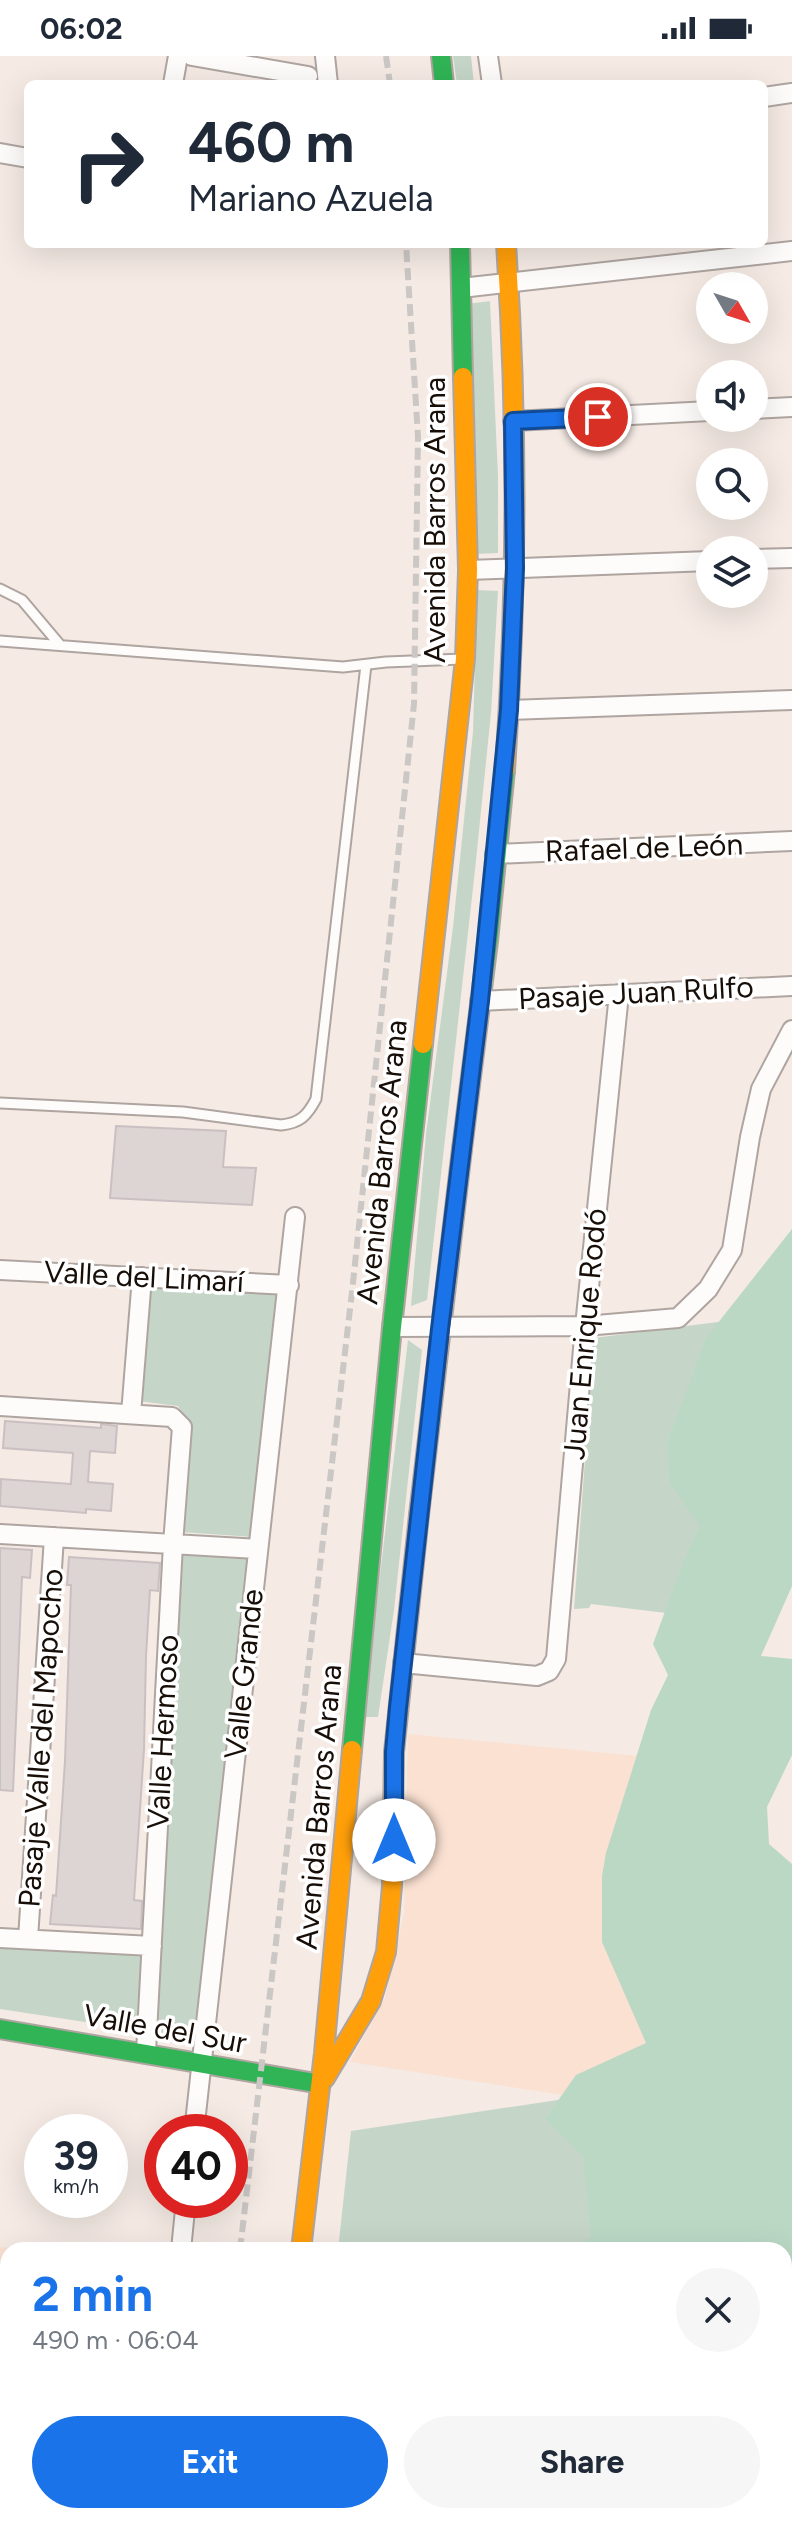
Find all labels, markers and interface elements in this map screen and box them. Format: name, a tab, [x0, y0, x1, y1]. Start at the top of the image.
text: 06:02	[40, 10, 123, 47]
text: 460 m	[188, 109, 354, 176]
icon: right	[56, 112, 160, 216]
text: Mariano Azuela	[188, 177, 434, 220]
north arrow	[696, 272, 768, 344]
map controls	[696, 272, 768, 608]
button: sound	[696, 360, 768, 432]
street label: Avenida Barros Arana	[416, 377, 453, 663]
pin	[564, 383, 632, 451]
icon: arrive	[576, 395, 620, 439]
button: search	[696, 448, 768, 520]
button: layers	[696, 536, 768, 608]
street label: Rafael de León	[544, 826, 744, 869]
street label: Pasaje Juan Rulfo	[517, 968, 755, 1017]
street label: Avenida Barros Arana	[348, 1018, 415, 1306]
street label: Juan Enrique Rodó	[555, 1207, 614, 1461]
street label: Valle del Limarí	[43, 1253, 247, 1300]
street label: Pasaje Valle del Mapocho	[10, 1567, 71, 1909]
street label: Valle Grande	[216, 1587, 271, 1761]
street label: Valle Hermoso	[139, 1634, 186, 1830]
street label: Avenida Barros Arana	[288, 1663, 349, 1951]
position arrow	[352, 1798, 436, 1882]
street label: Valle del Sur	[81, 1996, 250, 2061]
speed limit sign: 40	[144, 2114, 248, 2218]
text: 39	[53, 2132, 99, 2180]
text: km/h	[53, 2174, 99, 2198]
text: 2 min	[32, 2265, 153, 2323]
button: close	[676, 2268, 760, 2352]
text: 490 m · 06:04	[32, 2324, 198, 2356]
button: Exit	[32, 2416, 388, 2508]
button: Share	[404, 2416, 760, 2508]

